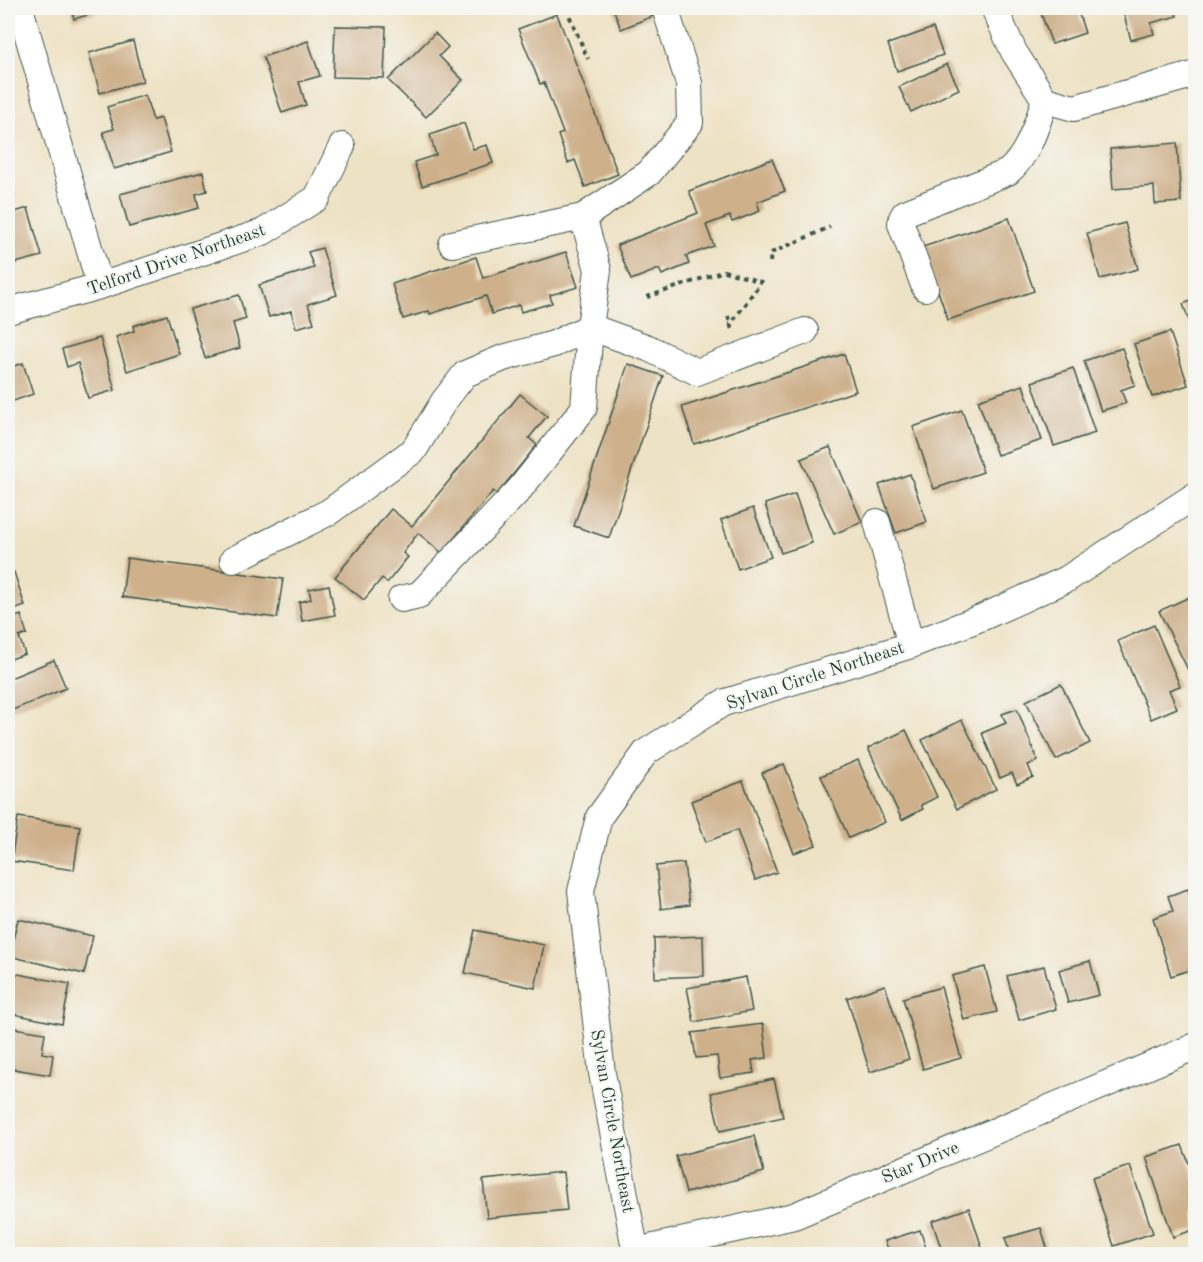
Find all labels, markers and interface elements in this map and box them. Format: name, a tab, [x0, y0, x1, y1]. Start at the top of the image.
street label: Telford Drive Northeast	[85, 221, 268, 299]
street label: Sylvan Circle Northeast	[724, 639, 907, 713]
street label: Sylvan Circle Northeast	[587, 1028, 637, 1214]
street label: Star Drive	[879, 1139, 962, 1187]

